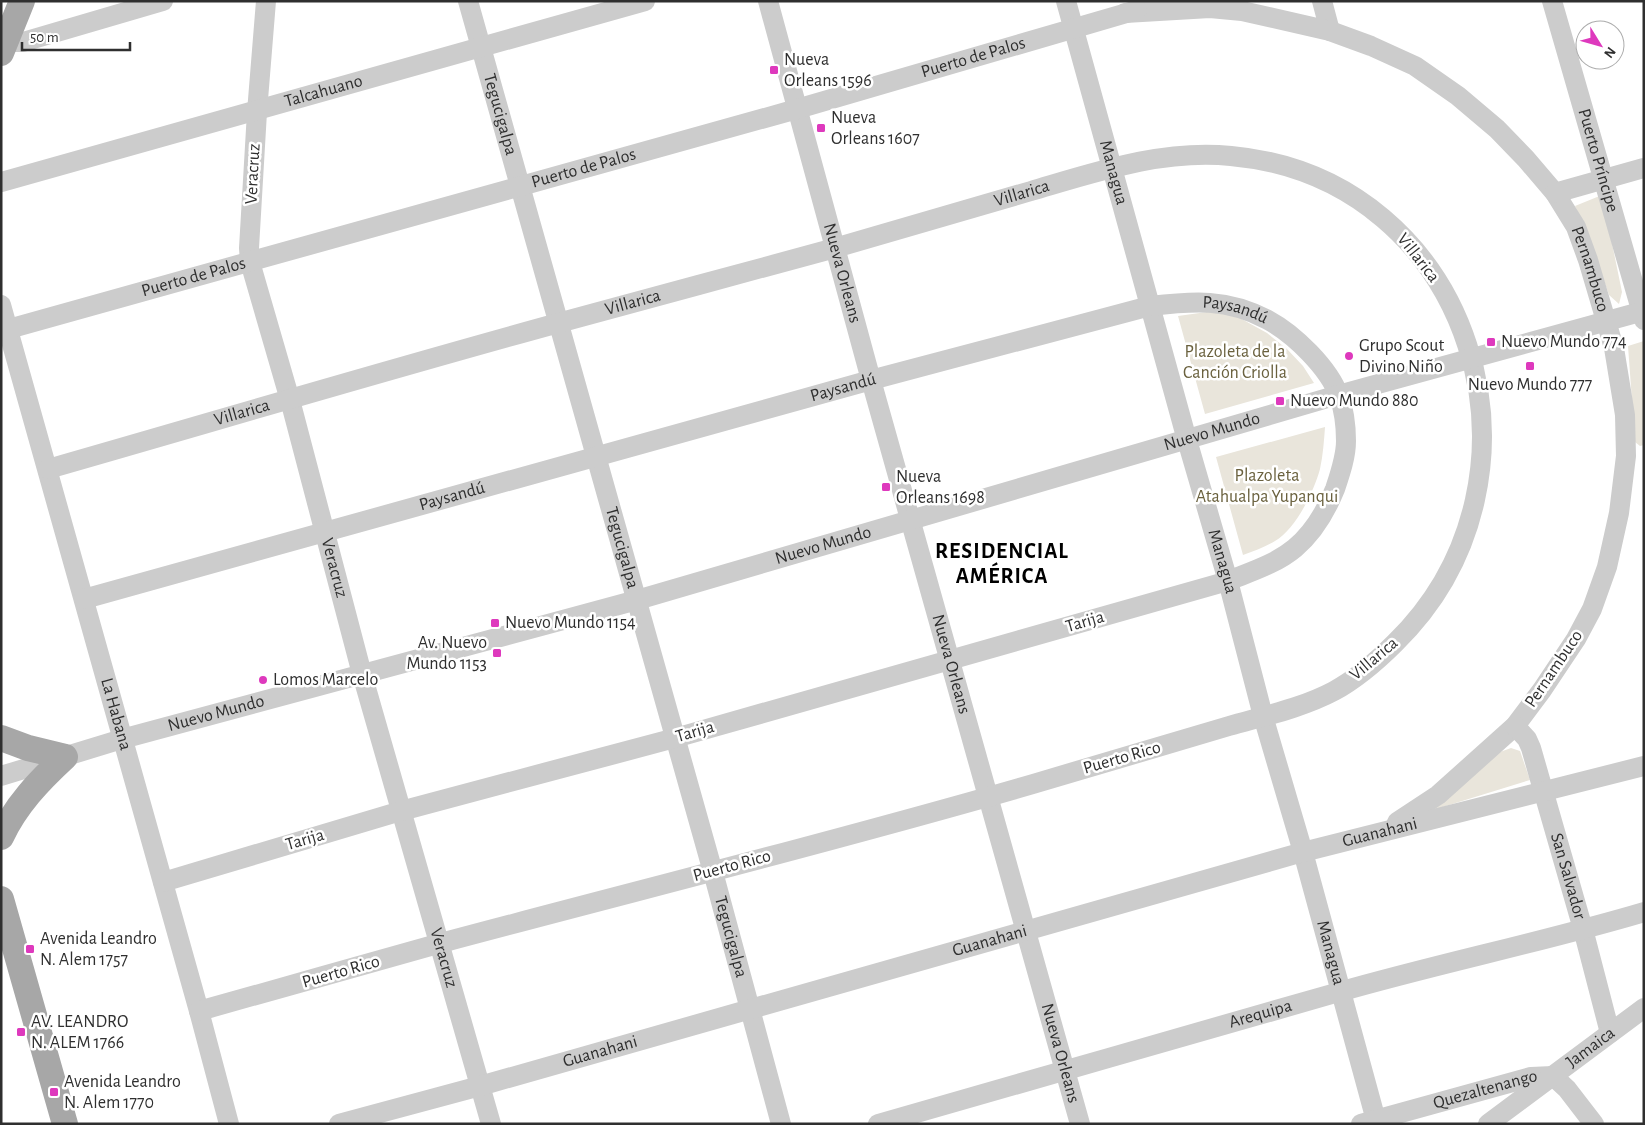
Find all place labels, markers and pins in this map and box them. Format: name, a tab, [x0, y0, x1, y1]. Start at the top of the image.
place label: Nueva Orleans 1596	[784, 51, 872, 90]
marker: Nueva Orleans 1596	[768, 64, 780, 76]
place label: Nueva Orleans 1607	[831, 109, 920, 148]
marker: Nueva Orleans 1607	[815, 122, 827, 134]
place label: Nuevo Mundo 774	[1501, 333, 1627, 351]
marker: Nuevo Mundo 774	[1485, 336, 1497, 348]
place label: Grupo Scout Divino Niño	[1359, 337, 1444, 376]
marker: Grupo Scout Divino Niño	[1343, 350, 1355, 362]
marker: Nuevo Mundo 777	[1524, 360, 1536, 372]
place label: Nuevo Mundo 777	[1468, 376, 1592, 394]
place label: Nuevo Mundo 880	[1290, 392, 1419, 410]
marker: Nuevo Mundo 880	[1274, 395, 1286, 407]
place label: Nueva Orleans 1698	[896, 468, 985, 507]
marker: Nueva Orleans 1698	[880, 481, 892, 493]
place label: Nuevo Mundo 1154	[505, 614, 636, 632]
marker: Nuevo Mundo 1154	[489, 617, 501, 629]
place label: Av. Nuevo Mundo 1153	[406, 634, 487, 673]
marker: Av. Nuevo Mundo 1153	[491, 647, 503, 659]
place label: Lomos Marcelo	[273, 671, 378, 689]
marker: Lomos Marcelo	[257, 674, 269, 686]
place label: Avenida Leandro N. Alem 1757	[40, 930, 157, 969]
marker: Avenida Leandro N. Alem 1757	[24, 943, 36, 955]
place label: AV. LEANDRO N. ALEM 1766	[31, 1013, 128, 1052]
marker: AV. LEANDRO N. ALEM 1766	[15, 1026, 27, 1038]
place label: Avenida Leandro N. Alem 1770	[64, 1073, 181, 1112]
marker: Avenida Leandro N. Alem 1770	[48, 1086, 60, 1098]

